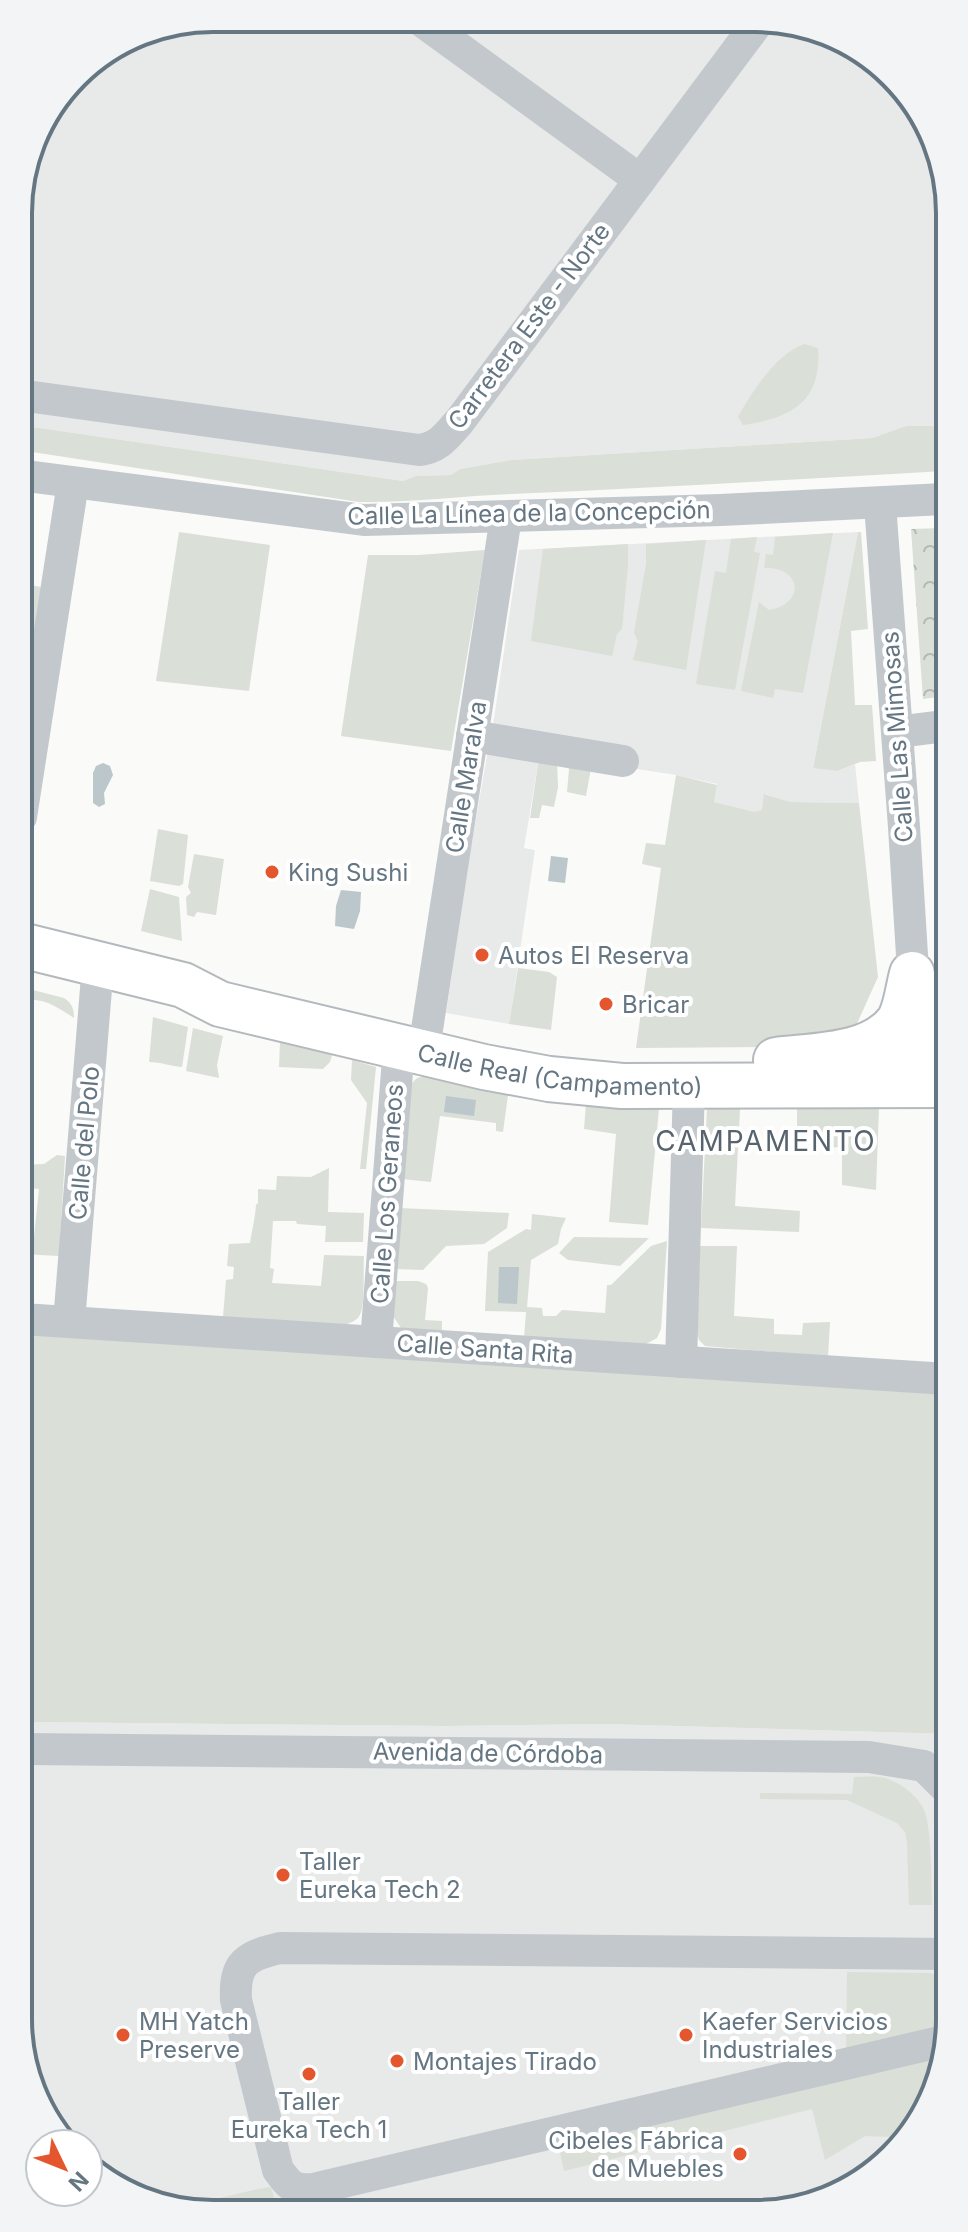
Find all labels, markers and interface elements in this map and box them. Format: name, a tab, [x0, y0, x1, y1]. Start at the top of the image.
street label: Carretera Este - Norte	[442, 217, 616, 435]
street label: Calle La Línea de la Concepción	[347, 495, 711, 531]
street label: Calle Las Mimosas	[875, 630, 919, 844]
street label: Calle Maralva	[440, 699, 492, 855]
place label: King Sushi	[288, 858, 408, 887]
marker: King Sushi	[263, 863, 281, 881]
place label: Autos El Reserva	[498, 941, 689, 970]
marker: Autos El Reserva	[473, 946, 491, 964]
place label: Bricar	[622, 990, 689, 1019]
marker: Bricar	[597, 995, 615, 1013]
street label: Calle Real (Campamento)	[415, 1037, 703, 1101]
street label: Calle del Polo	[63, 1065, 105, 1221]
street label: Calle Los Geraneos	[365, 1083, 409, 1305]
district label: CAMPAMENTO	[655, 1124, 877, 1158]
street label: Calle Santa Rita	[396, 1328, 574, 1370]
street label: Avenida de Córdoba	[373, 1736, 603, 1770]
place label: Taller Eureka Tech 2	[299, 1847, 461, 1904]
marker: Taller Eureka Tech 2	[274, 1866, 292, 1884]
place label: MH Yatch Preserve	[139, 2007, 249, 2064]
place label: Kaefer Servicios Industriales	[702, 2007, 888, 2064]
marker: MH Yatch Preserve	[114, 2026, 132, 2044]
marker: Kaefer Servicios Industriales	[677, 2026, 695, 2044]
place label: Montajes Tirado	[413, 2047, 597, 2076]
marker: Montajes Tirado	[388, 2052, 406, 2070]
marker: Taller Eureka Tech 1	[300, 2065, 318, 2083]
place label: Taller Eureka Tech 1	[231, 2087, 387, 2144]
place label: Cibeles Fábrica de Muebles	[548, 2126, 724, 2183]
north arrow	[24, 2128, 104, 2208]
marker: Cibeles Fábrica de Muebles	[731, 2145, 749, 2163]
text: N	[63, 2167, 94, 2197]

